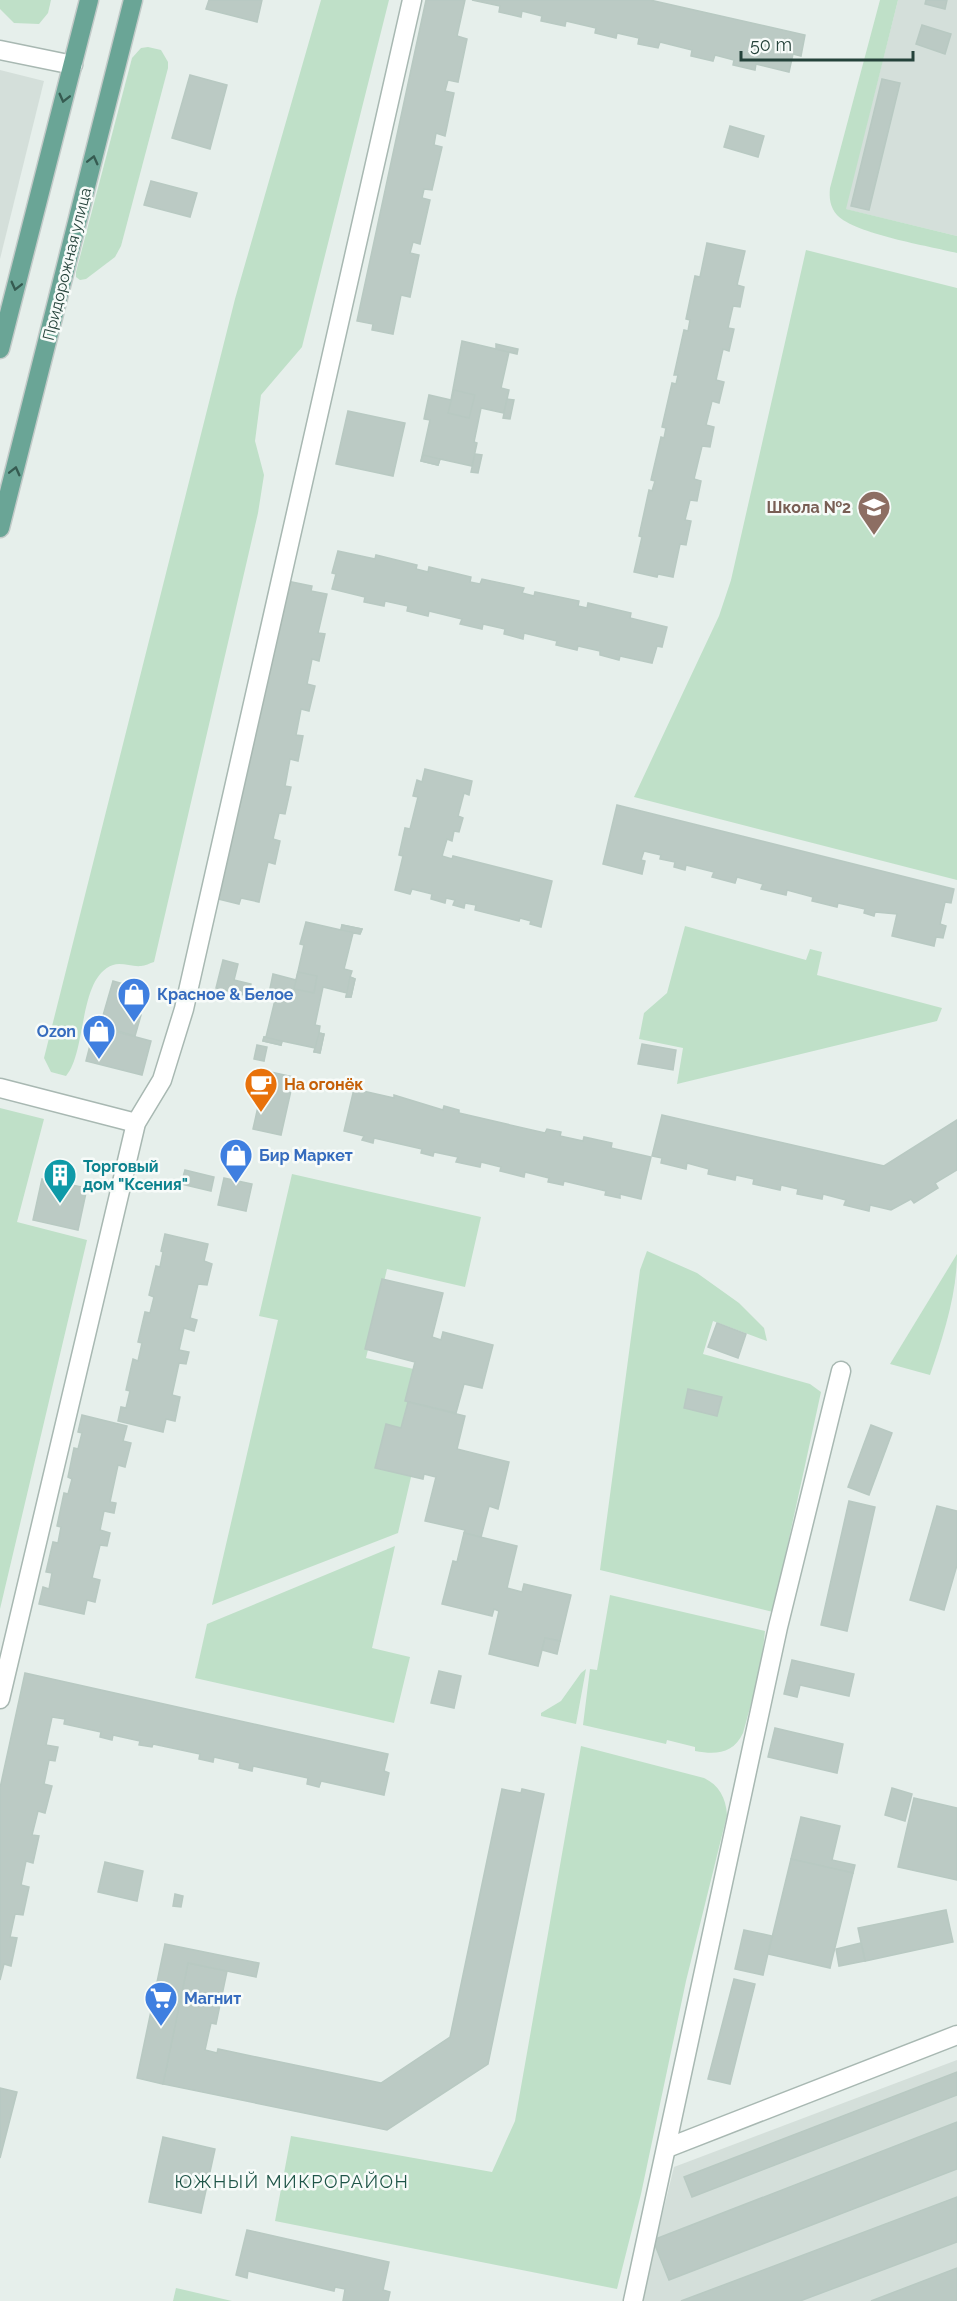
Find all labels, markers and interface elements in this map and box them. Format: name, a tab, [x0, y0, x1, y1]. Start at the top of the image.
scale bar	[741, 24, 914, 62]
text: 50 m	[750, 34, 792, 55]
one-way arrow	[59, 92, 72, 102]
one-way arrow	[86, 155, 99, 165]
street label: Придорожная улица	[39, 186, 95, 342]
one-way arrow	[11, 281, 23, 291]
one-way arrow	[7, 467, 20, 477]
school or university icon: Школа №2	[856, 489, 892, 536]
place label: Школа №2	[767, 498, 851, 517]
shop icon: Красное & Белое	[116, 976, 152, 1023]
place label: Красное & Белое	[157, 985, 294, 1004]
shop icon: Ozon	[81, 1013, 117, 1060]
place label: Ozon	[37, 1022, 76, 1041]
cafe icon: На огонёк	[243, 1066, 279, 1113]
place label: На огонёк	[284, 1075, 363, 1094]
shop icon: Бир Маркет	[218, 1137, 254, 1184]
place label: Бир Маркет	[259, 1146, 353, 1165]
building icon: Торговый дом "Ксения"	[42, 1157, 78, 1204]
place label: Торговый дом "Ксения"	[83, 1157, 188, 1194]
supermarket icon: Магнит	[143, 1980, 179, 2027]
place label: Магнит	[184, 1989, 241, 2008]
district label: ЮЖНЫЙ МИКРОРАЙОН	[175, 2171, 409, 2192]

